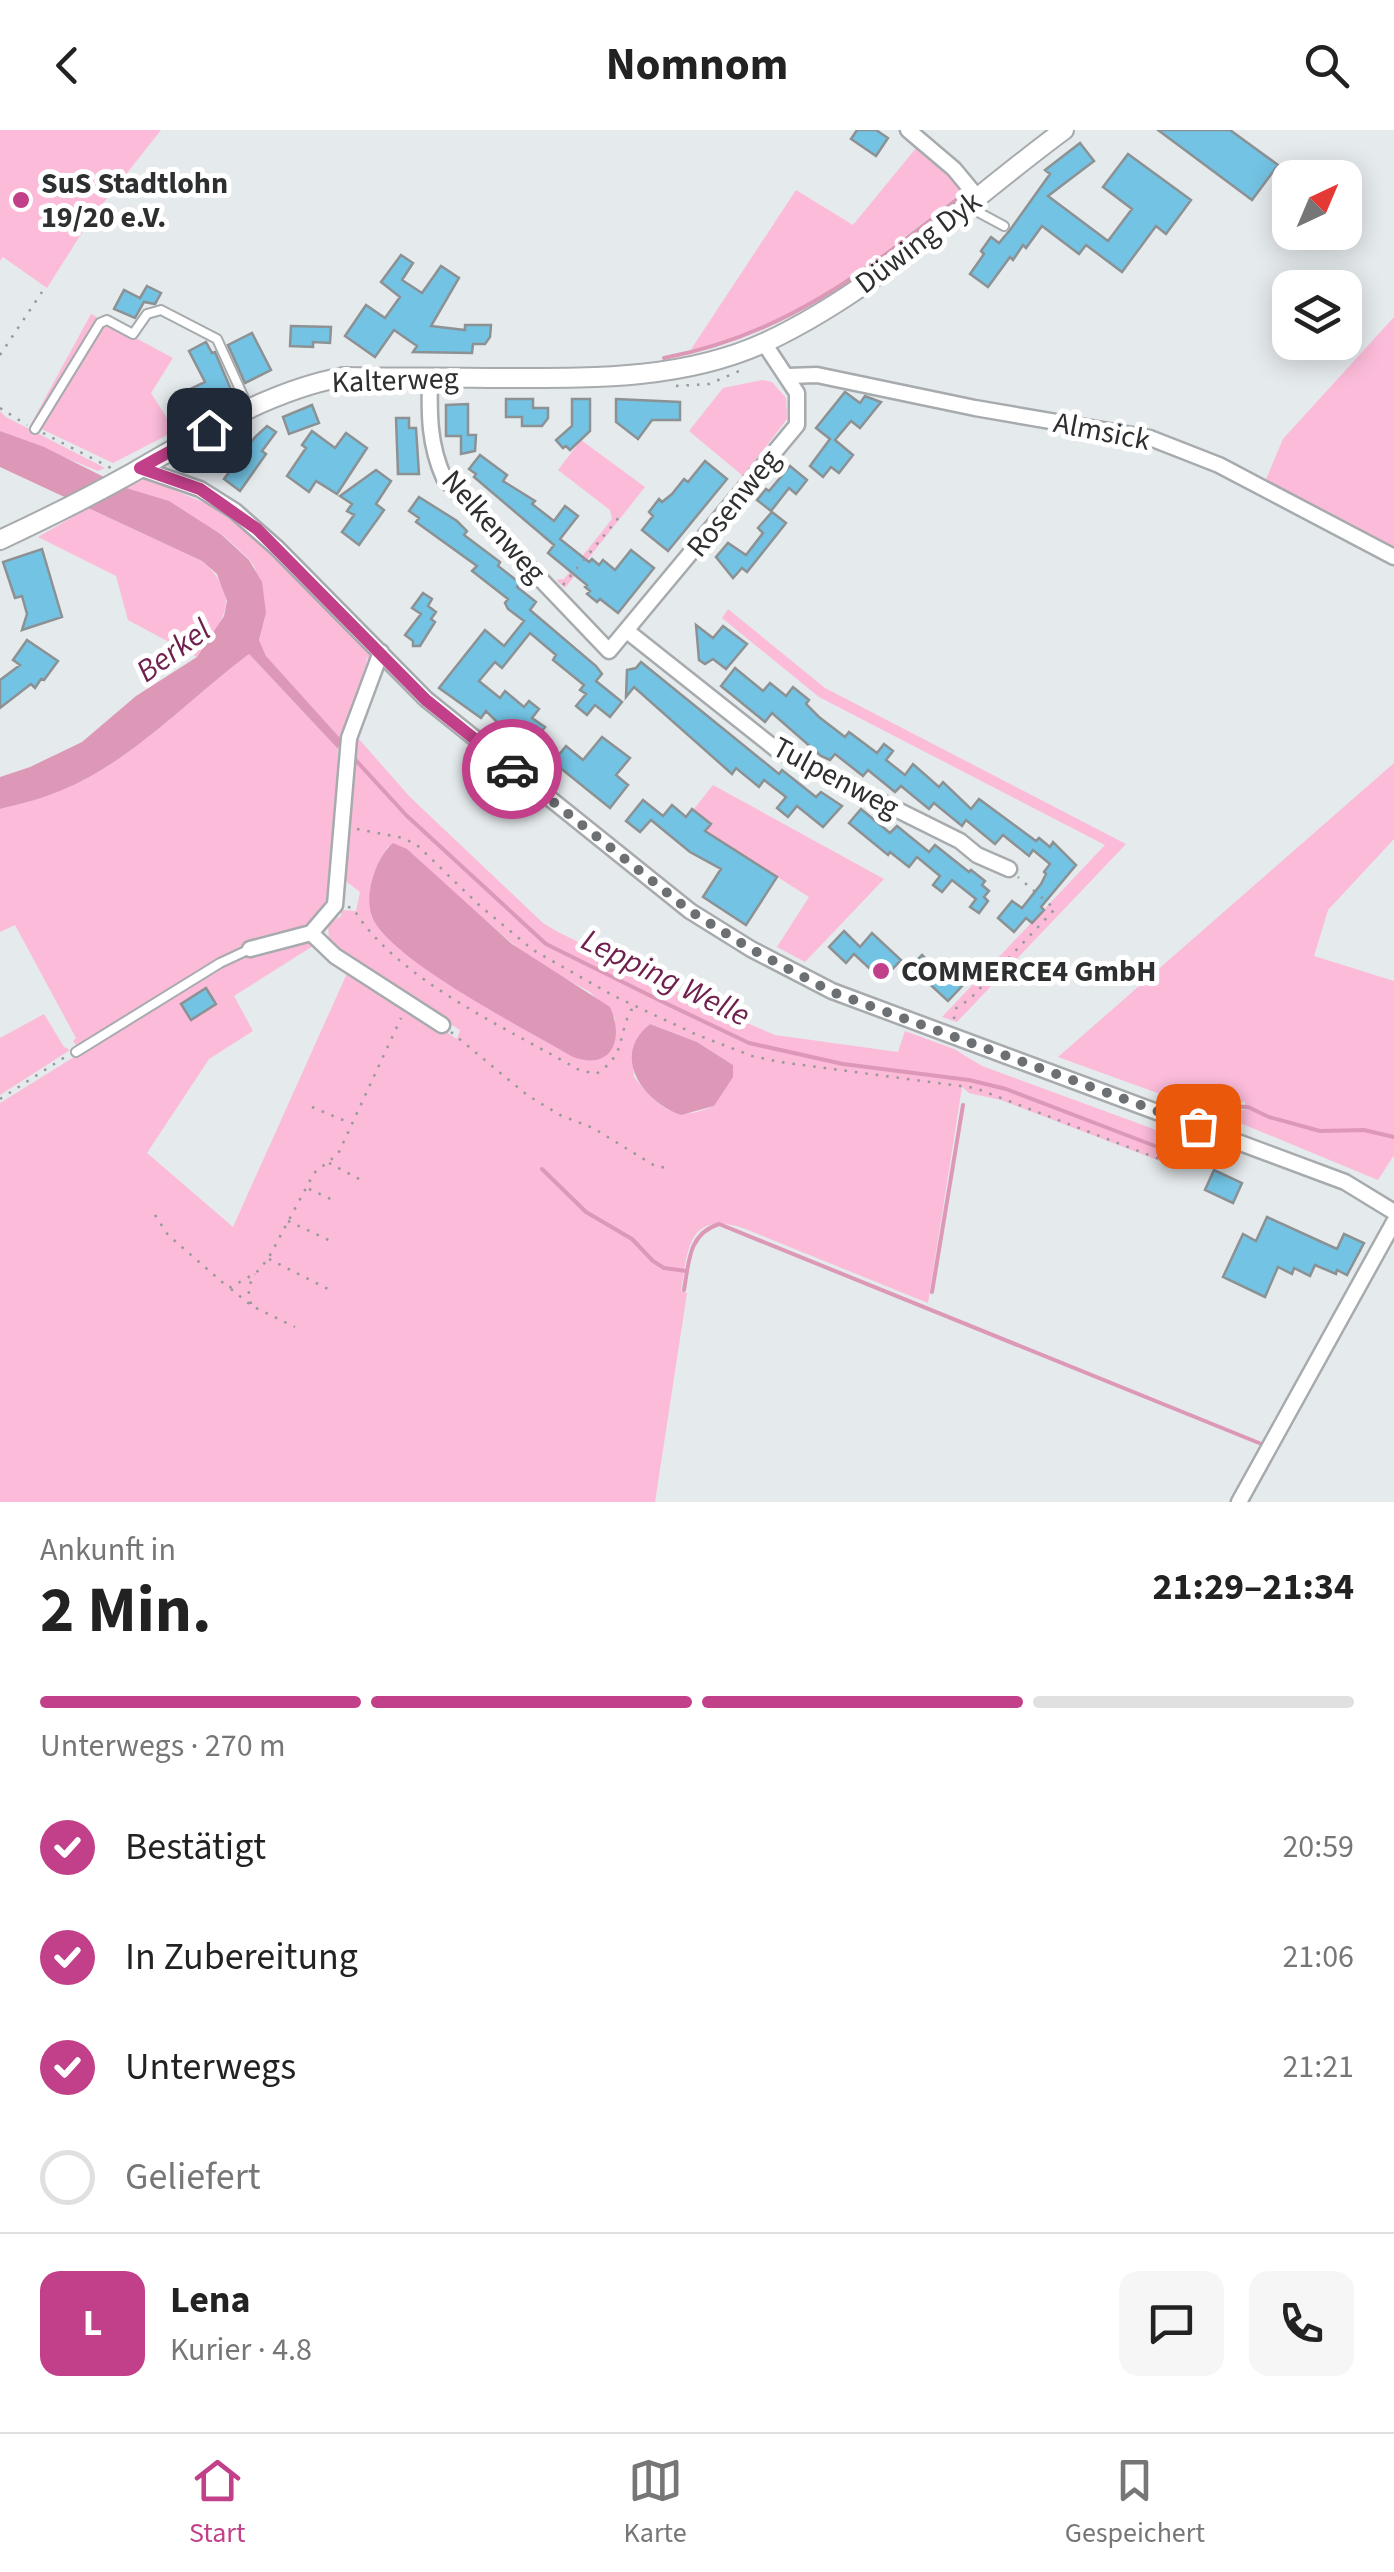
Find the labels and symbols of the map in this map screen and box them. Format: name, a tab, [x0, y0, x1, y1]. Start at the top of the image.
north arrow	[1272, 160, 1362, 250]
place label: SuS Stadtlohn 19/20 e.V.	[41, 162, 228, 239]
street label: Düwing Dyk	[846, 180, 991, 304]
marker: SuS Stadtlohn 19/20 e.V.	[10, 189, 32, 211]
street label: Kalterweg	[331, 357, 459, 404]
pin	[167, 388, 252, 473]
street label: Almsick	[1050, 401, 1154, 462]
street label: Rosenweg	[676, 440, 790, 567]
street label: Nelkenweg	[431, 460, 556, 592]
water label: Berkel	[127, 608, 221, 694]
courier	[462, 719, 562, 819]
street label: Tulpenweg	[765, 726, 907, 829]
water label: Lepping Welle	[574, 917, 758, 1039]
place label: COMMERCE4 GmbH	[901, 950, 1156, 993]
marker: COMMERCE4 GmbH	[870, 960, 892, 982]
pin	[1156, 1084, 1241, 1169]

